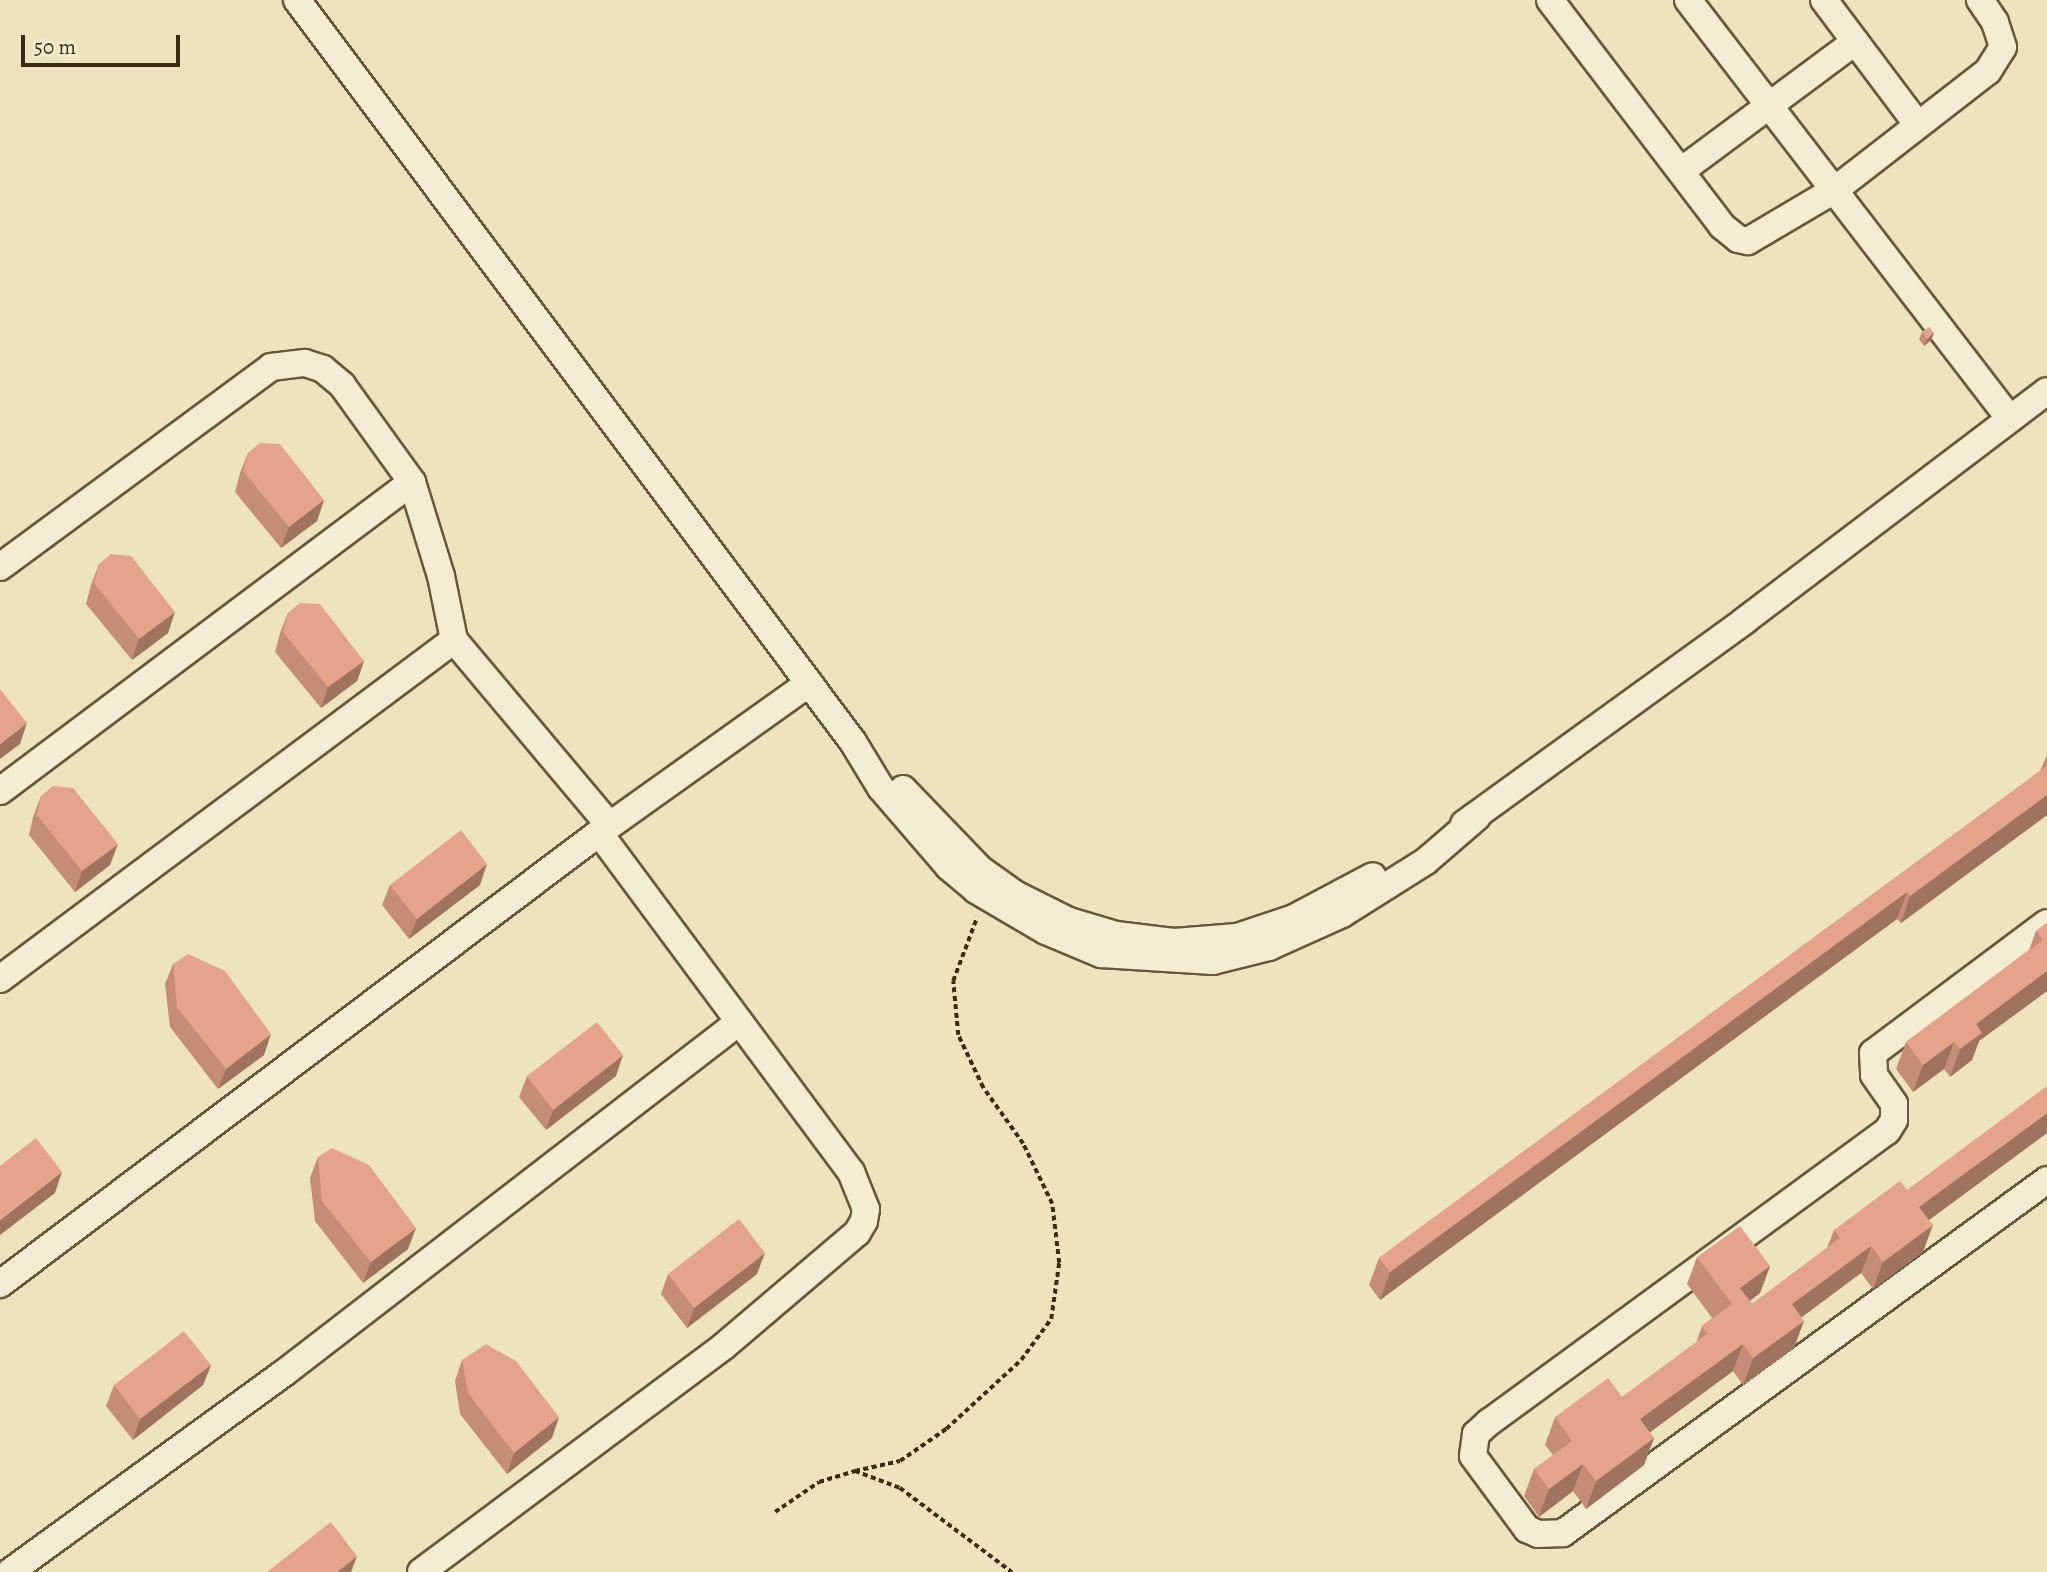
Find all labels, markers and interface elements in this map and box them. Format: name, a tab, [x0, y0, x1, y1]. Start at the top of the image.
scale bar	[24, 21, 184, 65]
text: 50 m	[34, 33, 76, 61]

